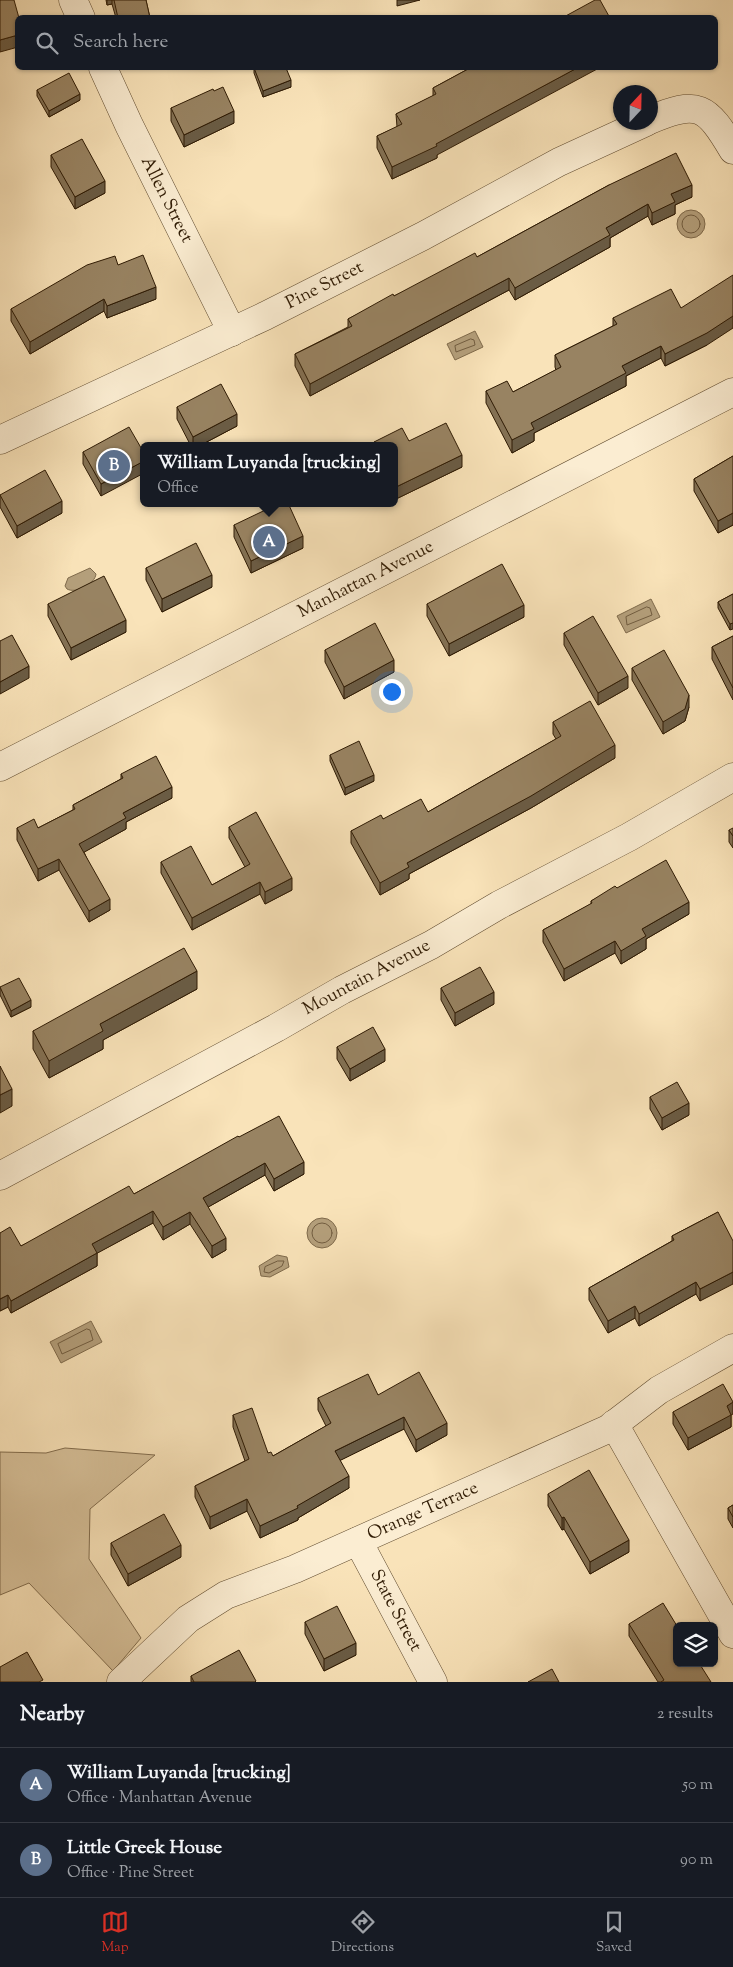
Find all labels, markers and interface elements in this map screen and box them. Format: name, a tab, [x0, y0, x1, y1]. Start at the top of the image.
search box	[15, 15, 718, 70]
icon: search	[33, 29, 61, 57]
text: Search here	[73, 29, 168, 56]
north arrow	[613, 85, 658, 130]
street label: Allen Street	[133, 152, 199, 248]
street label: Pine Street	[282, 255, 368, 317]
popup	[140, 442, 398, 507]
pin: B	[98, 447, 130, 485]
text: William Luyanda [trucking]	[157, 450, 381, 477]
text: Office	[157, 477, 198, 500]
pin: A	[253, 523, 285, 561]
street label: Manhattan Avenue	[294, 535, 438, 625]
your location	[379, 679, 405, 705]
street label: Mountain Avenue	[299, 933, 435, 1023]
street label: Orange Terrace	[363, 1476, 483, 1548]
street label: State Street	[362, 1565, 428, 1657]
map controls	[673, 1622, 718, 1667]
button: layers	[673, 1622, 718, 1667]
text: Nearby	[20, 1700, 85, 1730]
text: 2 results	[657, 1703, 713, 1726]
text: William Luyanda [trucking]	[67, 1760, 291, 1787]
text: A	[30, 1774, 43, 1797]
text: 50 m	[682, 1774, 713, 1797]
text: Office · Manhattan Avenue	[67, 1787, 252, 1810]
text: Little Greek House	[67, 1835, 222, 1862]
text: B	[31, 1849, 41, 1872]
text: 90 m	[680, 1849, 713, 1872]
text: Office · Pine Street	[67, 1862, 194, 1885]
tab: Map	[101, 1908, 129, 1958]
tab: Directions	[331, 1908, 394, 1958]
tab: Saved	[596, 1908, 632, 1958]

